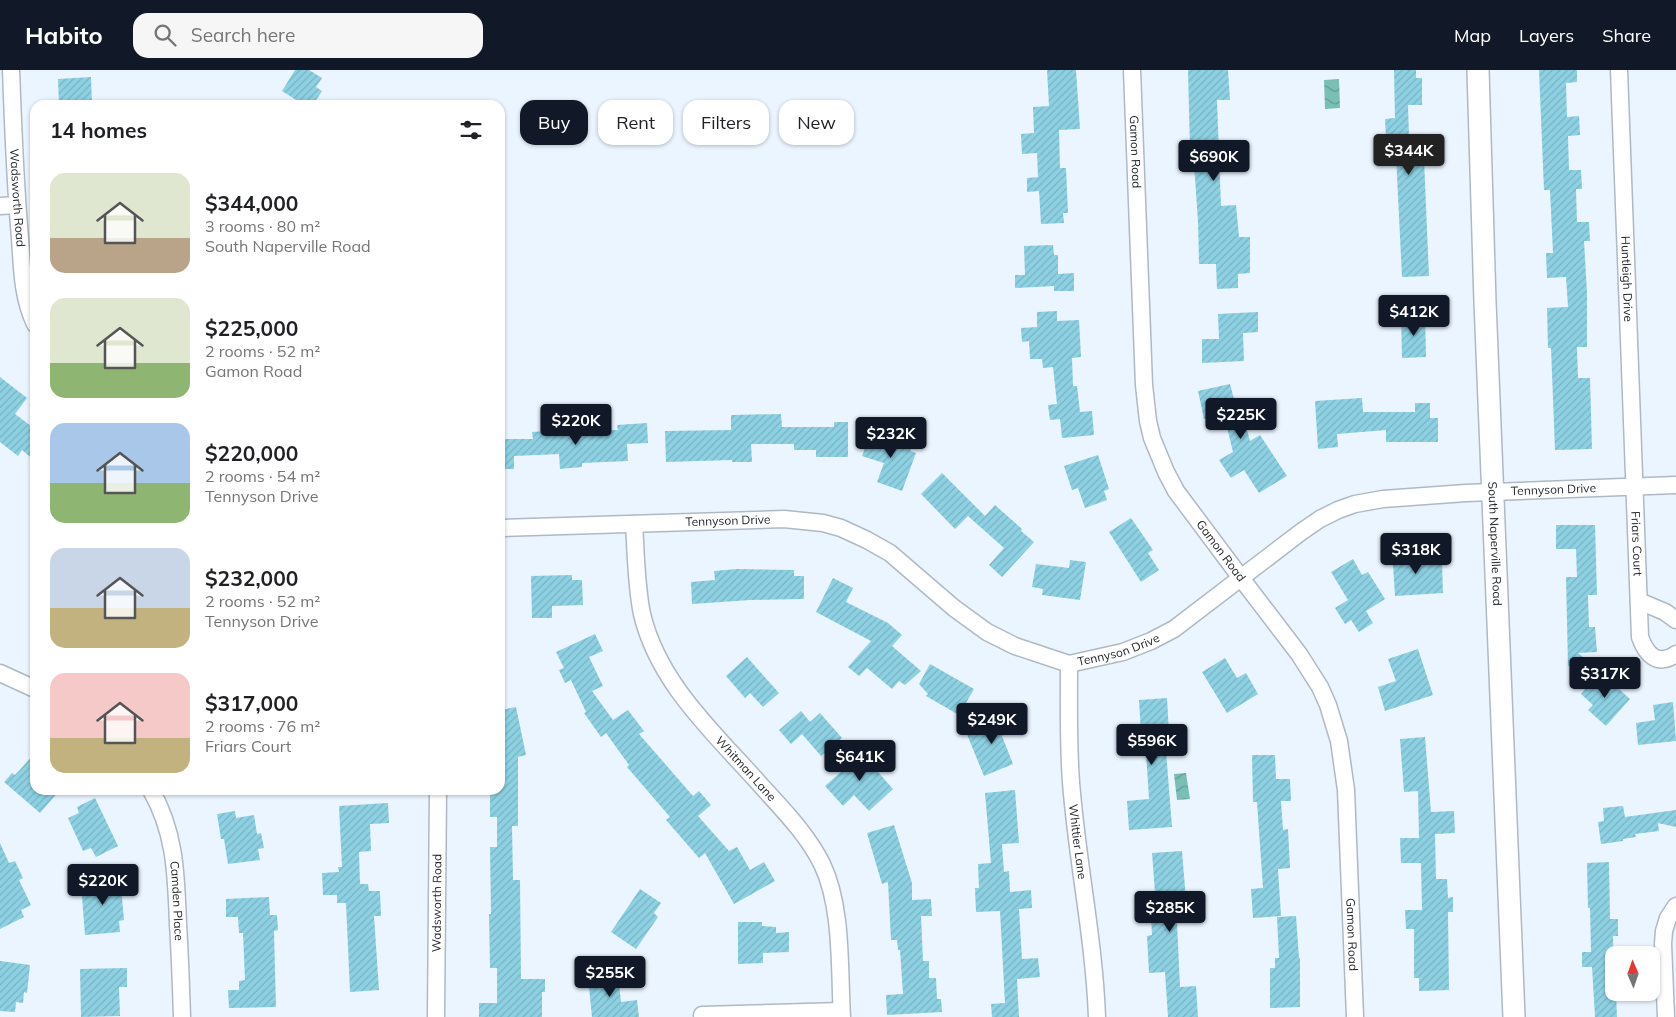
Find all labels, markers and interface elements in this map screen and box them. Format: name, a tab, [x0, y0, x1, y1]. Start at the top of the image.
search box	[133, 13, 483, 58]
text: Habito	[25, 20, 103, 50]
icon: search	[151, 21, 179, 49]
text: Search here	[191, 23, 295, 47]
text: Map	[1454, 24, 1491, 47]
text: Layers	[1519, 24, 1574, 47]
text: Share	[1602, 24, 1651, 47]
chip: Buy	[520, 100, 588, 145]
chip: Rent	[598, 100, 673, 145]
chip: Filters	[683, 100, 769, 145]
chip: New	[779, 100, 854, 145]
street label: Gamon Road	[1127, 115, 1145, 189]
icon: filters	[457, 116, 485, 144]
text: 14 homes	[50, 117, 147, 143]
pin: $344K	[1374, 134, 1444, 176]
pin: $690K	[1179, 140, 1249, 182]
text: $344K	[1384, 140, 1434, 160]
text: $690K	[1189, 146, 1239, 166]
street label: Wadsworth Road	[7, 148, 29, 247]
text: $344,000	[205, 190, 298, 216]
icon: home	[90, 193, 150, 253]
text: 3 rooms · 80 m²	[205, 216, 320, 236]
text: South Naperville Road	[205, 236, 371, 256]
street label: Huntleigh Drive	[1618, 236, 1636, 322]
pin: $412K	[1379, 294, 1449, 337]
text: $412K	[1389, 301, 1439, 321]
text: $225,000	[205, 315, 298, 341]
icon: home	[90, 318, 150, 378]
text: 2 rooms · 52 m²	[205, 341, 320, 361]
text: Gamon Road	[205, 361, 302, 381]
pin: $225K	[1206, 398, 1276, 440]
pin: $220K	[541, 404, 611, 446]
text: $225K	[1216, 404, 1266, 424]
text: $220K	[551, 410, 601, 430]
pin: $232K	[856, 416, 926, 459]
text: $232K	[866, 423, 916, 443]
text: $220,000	[205, 440, 298, 466]
icon: home	[90, 443, 150, 503]
text: 2 rooms · 54 m²	[205, 466, 320, 486]
street label: Tennyson Drive	[1511, 480, 1596, 498]
street label: South Naperville Road	[1485, 481, 1505, 606]
text: Tennyson Drive	[205, 486, 318, 506]
street label: Tennyson Drive	[685, 511, 771, 529]
street label: Friars Court	[1628, 511, 1646, 576]
street label: Gamon Road	[1193, 517, 1249, 584]
pin: $318K	[1381, 532, 1451, 575]
text: $318K	[1391, 539, 1441, 559]
text: $232,000	[205, 565, 298, 591]
icon: home	[90, 568, 150, 628]
text: 2 rooms · 52 m²	[205, 591, 320, 611]
text: Tennyson Drive	[205, 611, 318, 631]
street label: Tennyson Drive	[1076, 630, 1162, 669]
pin: $317K	[1570, 656, 1640, 699]
text: $317K	[1580, 663, 1630, 683]
text: $317,000	[205, 690, 298, 716]
icon: home	[90, 693, 150, 753]
pin: $249K	[957, 702, 1027, 745]
text: $249K	[967, 709, 1017, 729]
text: 2 rooms · 76 m²	[205, 716, 320, 736]
pin: $596K	[1117, 724, 1187, 766]
text: $596K	[1127, 730, 1177, 750]
street label: Whitman Lane	[713, 733, 779, 804]
text: Friars Court	[205, 736, 291, 756]
pin: $641K	[825, 740, 895, 782]
text: $641K	[835, 746, 885, 766]
street label: Whittier Lane	[1066, 803, 1090, 880]
street label: Wadsworth Road	[429, 854, 444, 952]
street label: Camden Place	[167, 860, 187, 941]
pin: $220K	[68, 864, 138, 906]
text: $220K	[78, 870, 128, 890]
pin: $285K	[1135, 890, 1205, 933]
text: $285K	[1145, 897, 1195, 917]
street label: Gamon Road	[1343, 898, 1361, 971]
north arrow	[1605, 946, 1660, 1001]
map controls	[1605, 946, 1660, 1001]
pin: $255K	[575, 956, 645, 998]
text: $255K	[585, 962, 635, 982]

